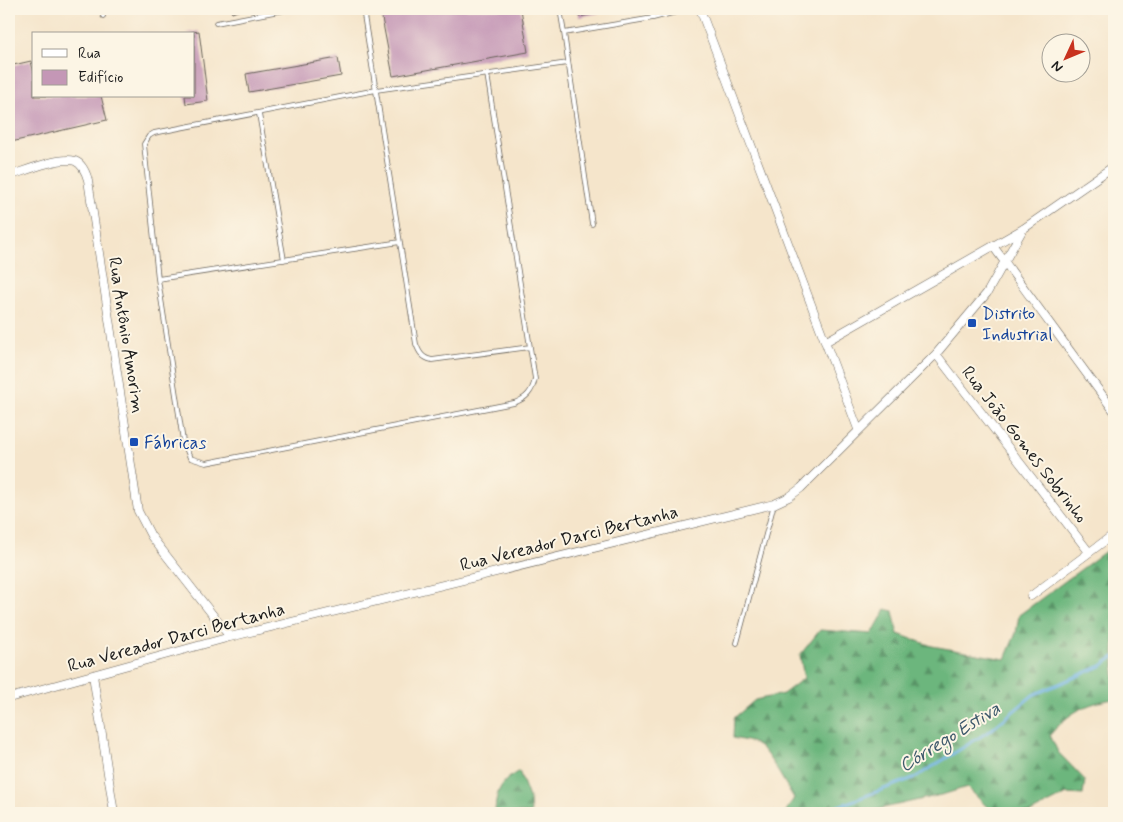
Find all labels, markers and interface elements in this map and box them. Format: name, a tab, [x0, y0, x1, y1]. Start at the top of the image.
legend	[32, 32, 195, 98]
north arrow	[1040, 32, 1090, 82]
text: Rua	[78, 44, 101, 64]
text: N	[1048, 57, 1067, 76]
text: Edifício	[78, 68, 123, 88]
street label: Rua Antônio Amorim	[102, 255, 150, 415]
place label: Distrito Industrial	[982, 302, 1053, 347]
marker: Distrito Industrial	[966, 317, 978, 329]
street label: Rua João Gomes Sobrinho	[955, 361, 1093, 528]
place label: Fábricas	[144, 431, 206, 455]
marker: Fábricas	[128, 436, 140, 448]
street label: Rua Vereador Darci Bertanha	[458, 500, 681, 578]
street label: Rua Vereador Darci Bertanha	[65, 597, 287, 679]
water label: Córrego Estiva	[895, 696, 1007, 780]

